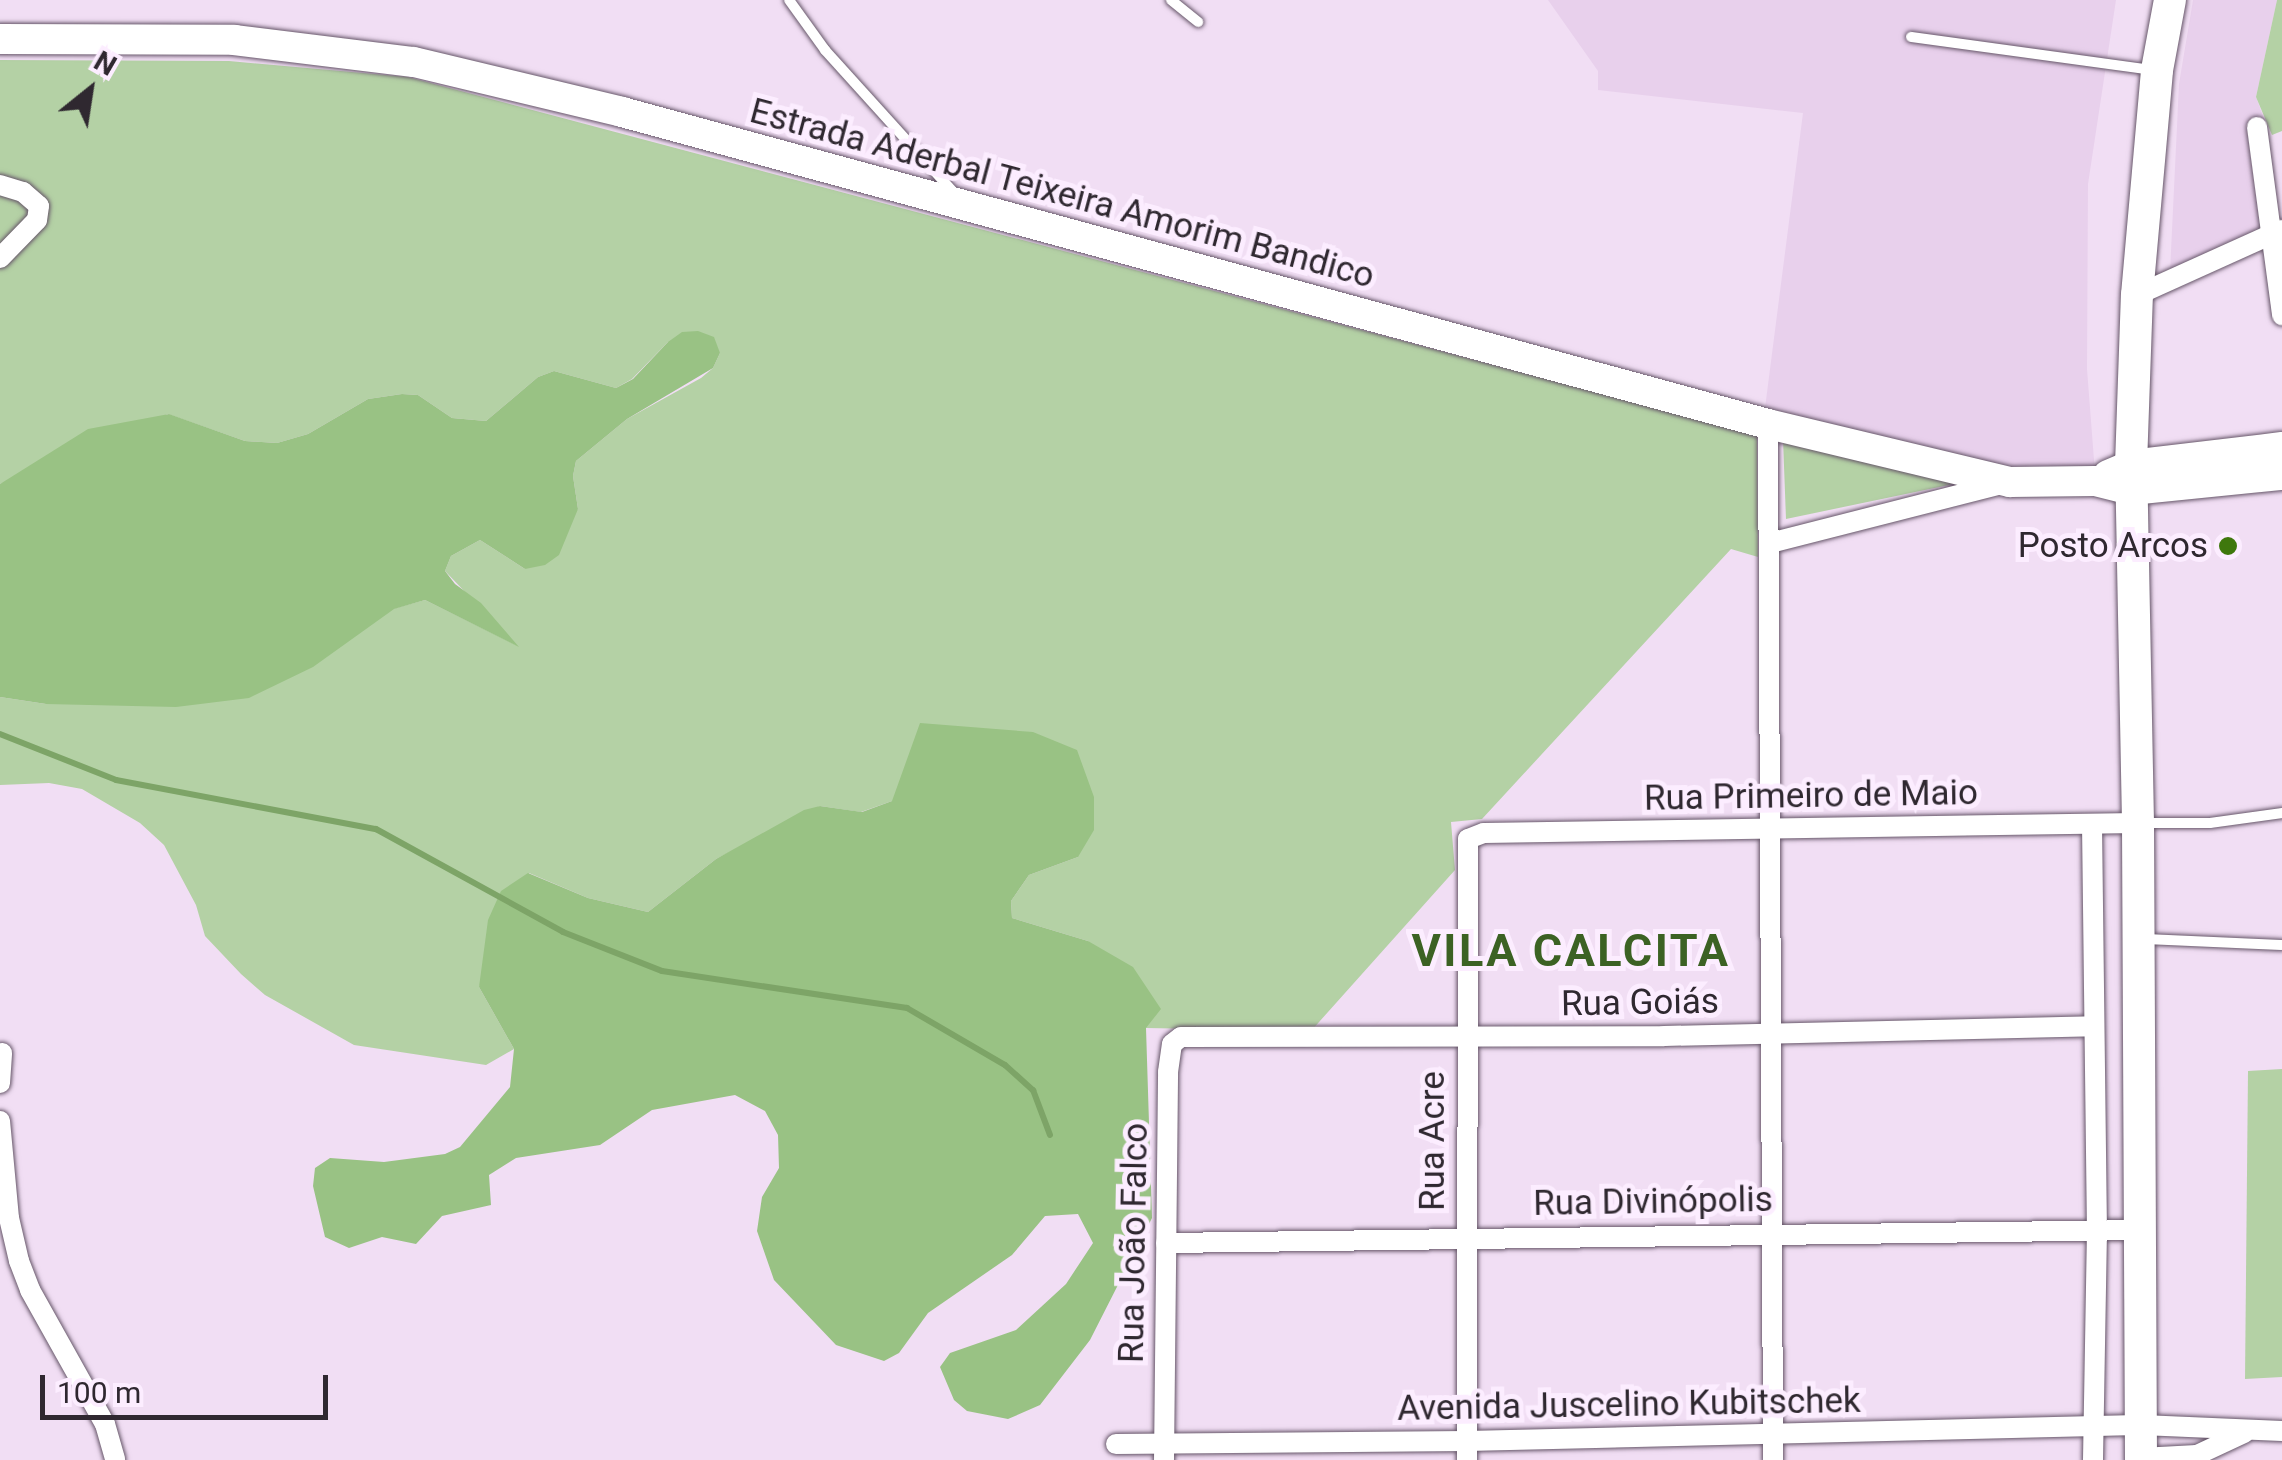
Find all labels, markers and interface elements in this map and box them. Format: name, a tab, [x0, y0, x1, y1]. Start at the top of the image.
north arrow	[40, 40, 140, 140]
text: N	[88, 44, 122, 83]
street label: Estrada Aderbal Teixeira Amorim Bandico	[745, 90, 1379, 298]
place label: Posto Arcos	[2018, 525, 2208, 567]
marker: Posto Arcos	[2217, 535, 2239, 557]
street label: Rua Primeiro de Maio	[1644, 772, 1978, 820]
district label: VILA CALCITA	[1411, 924, 1731, 978]
street label: Rua Goiás	[1561, 981, 1719, 1025]
street label: Rua Acre	[1412, 1071, 1454, 1211]
street label: Rua João Falco	[1111, 1123, 1157, 1363]
street label: Rua Divinópolis	[1533, 1179, 1773, 1225]
scale bar	[45, 1355, 332, 1417]
text: 100 m	[57, 1375, 141, 1410]
street label: Avenida Juscelino Kubitschek	[1397, 1380, 1861, 1430]

